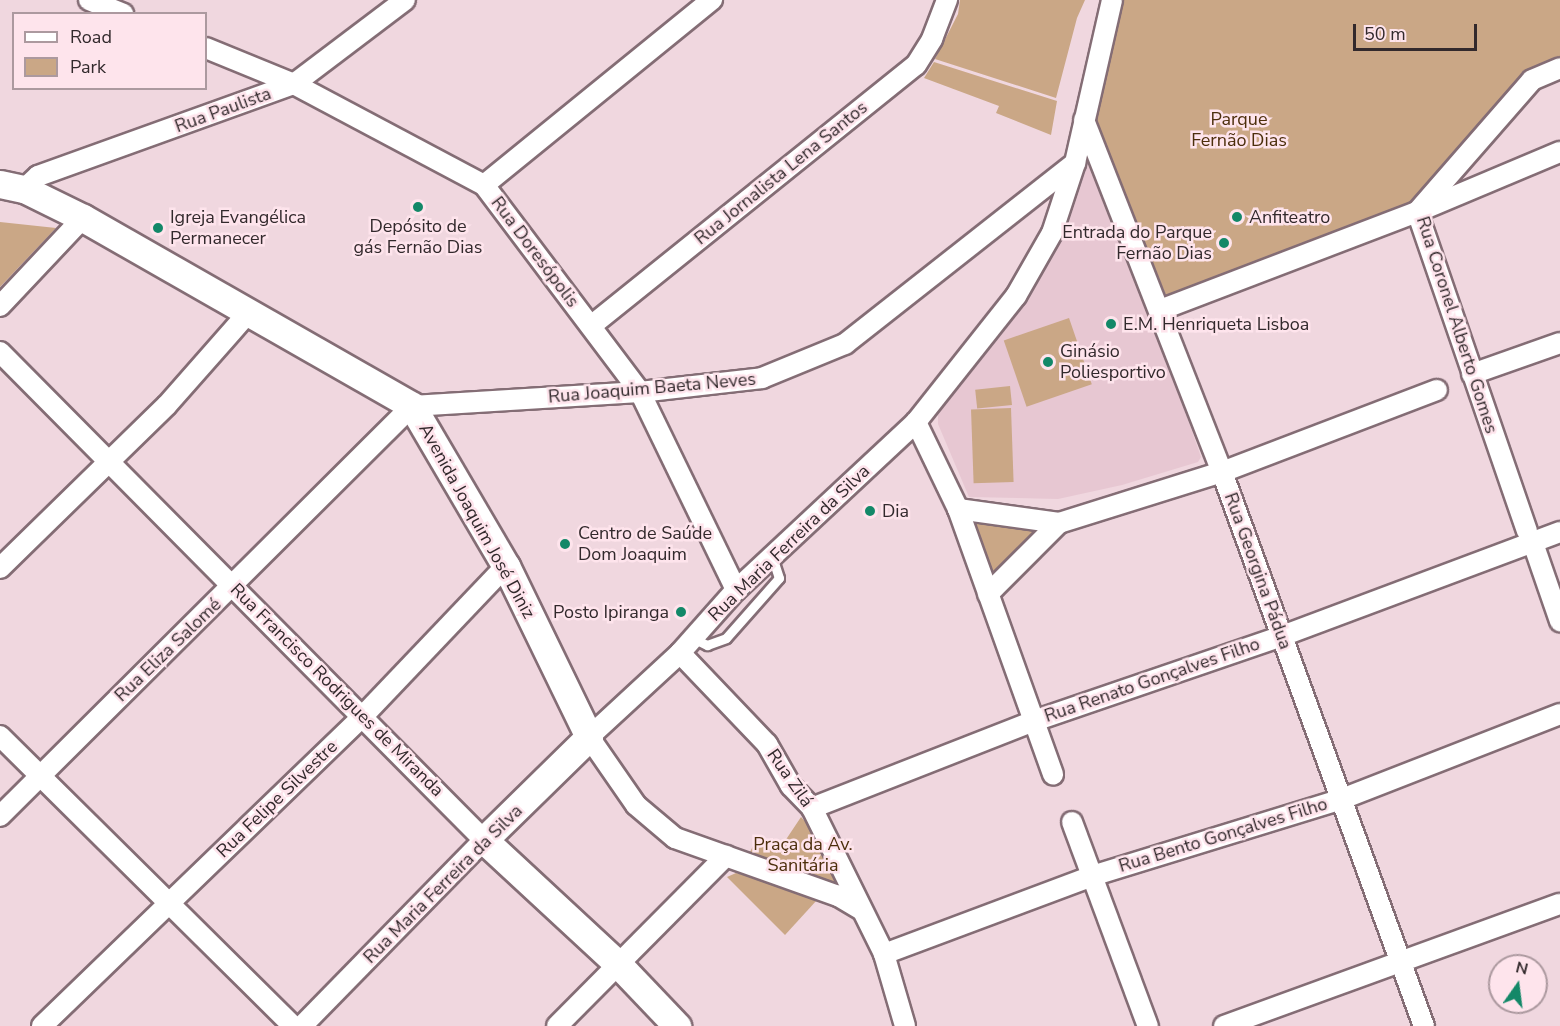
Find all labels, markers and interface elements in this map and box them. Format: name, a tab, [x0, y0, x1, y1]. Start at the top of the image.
legend	[12, 12, 207, 90]
scale bar	[1356, 12, 1480, 50]
text: 50 m	[1364, 22, 1406, 46]
text: Road	[70, 25, 112, 49]
text: Park	[70, 55, 106, 79]
street label: Rua Paulista	[172, 83, 274, 137]
street label: Rua Jornalista Lena Santos	[690, 97, 872, 249]
park label: Parque Fernão Dias	[1191, 109, 1287, 152]
street label: Rua Doresópolis	[486, 192, 584, 312]
marker: Depósito de gás Fernão Dias	[411, 200, 425, 214]
place label: Anfiteatro	[1249, 206, 1330, 228]
place label: Igreja Evangélica Permanecer	[170, 207, 306, 250]
marker: Anfiteatro	[1230, 210, 1244, 224]
street label: Rua Coronel Alberto Gomes	[1412, 214, 1502, 436]
place label: Depósito de gás Fernão Dias	[353, 216, 483, 258]
marker: Igreja Evangélica Permanecer	[151, 221, 165, 235]
place label: Entrada do Parque Fernão Dias	[1062, 222, 1212, 264]
marker: Entrada do Parque Fernão Dias	[1217, 236, 1231, 250]
place label: E.M. Henriqueta Lisboa	[1123, 313, 1309, 335]
marker: E.M. Henriqueta Lisboa	[1104, 317, 1118, 331]
place label: Ginásio Poliesportivo	[1060, 341, 1166, 384]
marker: Ginásio Poliesportivo	[1041, 355, 1055, 369]
street label: Rua Joaquim Baeta Neves	[547, 368, 757, 408]
street label: Avenida Joaquim José Diniz	[414, 420, 540, 622]
street label: Rua Maria Ferreira da Silva	[704, 460, 874, 626]
street label: Rua Georgina Pádua	[1220, 490, 1296, 652]
place label: Dia	[882, 500, 909, 522]
marker: Dia	[863, 504, 877, 518]
place label: Centro de Saúde Dom Joaquim	[578, 523, 712, 566]
marker: Centro de Saúde Dom Joaquim	[556, 535, 574, 553]
street label: Rua Francisco Rodrigues de Miranda	[226, 579, 448, 801]
street label: Rua Eliza Salomé	[110, 594, 226, 706]
place label: Posto Ipiranga	[553, 601, 669, 623]
marker: Posto Ipiranga	[674, 605, 688, 619]
street label: Rua Renato Gonçalves Filho	[1042, 633, 1262, 727]
street label: Rua Felipe Silvestre	[212, 736, 342, 862]
street label: Rua Zilá	[762, 745, 818, 811]
street label: Rua Bento Gonçalves Filho	[1116, 793, 1330, 877]
street label: Rua Maria Ferreira da Silva	[359, 800, 527, 968]
park label: Praça da Av. Sanitária	[753, 834, 853, 876]
north arrow	[1488, 954, 1548, 1014]
text: N	[1513, 956, 1530, 981]

